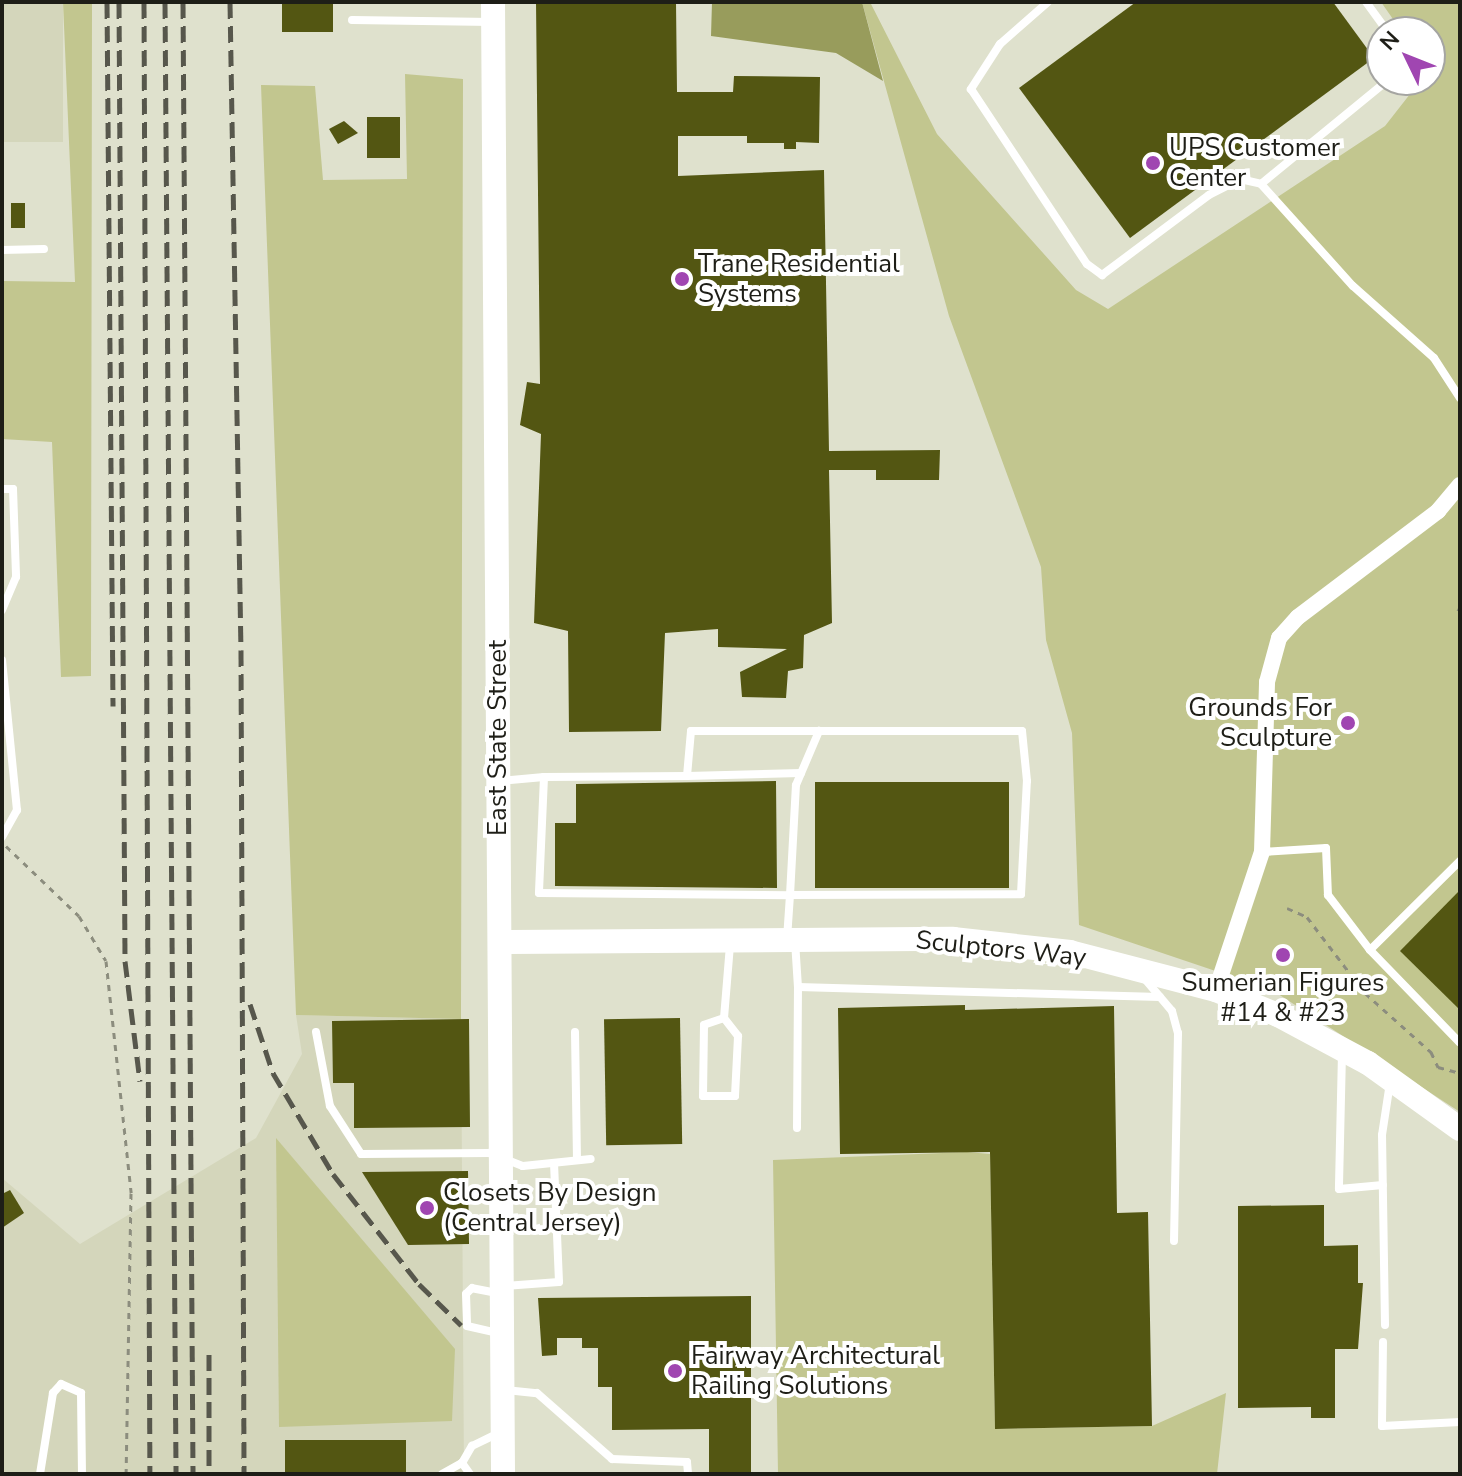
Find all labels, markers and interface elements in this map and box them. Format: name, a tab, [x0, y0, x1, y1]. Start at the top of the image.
north arrow	[1366, 16, 1446, 96]
text: N	[1373, 25, 1406, 57]
place label: UPS Customer Center	[1169, 132, 1340, 194]
marker: UPS Customer Center	[1144, 154, 1162, 172]
place label: Trane Residential Systems	[698, 248, 900, 310]
marker: Trane Residential Systems	[673, 270, 691, 288]
street label: East State Street	[482, 640, 514, 836]
place label: Grounds For Sculpture	[1188, 692, 1332, 754]
marker: Grounds For Sculpture	[1339, 714, 1357, 732]
street label: Sculptors Way	[914, 925, 1088, 973]
marker: Sumerian Figures #14 & #23	[1274, 946, 1292, 964]
place label: Sumerian Figures #14 & #23	[1182, 967, 1384, 1028]
place label: Closets By Design (Central Jersey)	[443, 1177, 656, 1238]
marker: Closets By Design (Central Jersey)	[418, 1199, 436, 1217]
place label: Fairway Architectural Railing Solutions	[691, 1340, 940, 1402]
marker: Fairway Architectural Railing Solutions	[666, 1362, 684, 1380]

